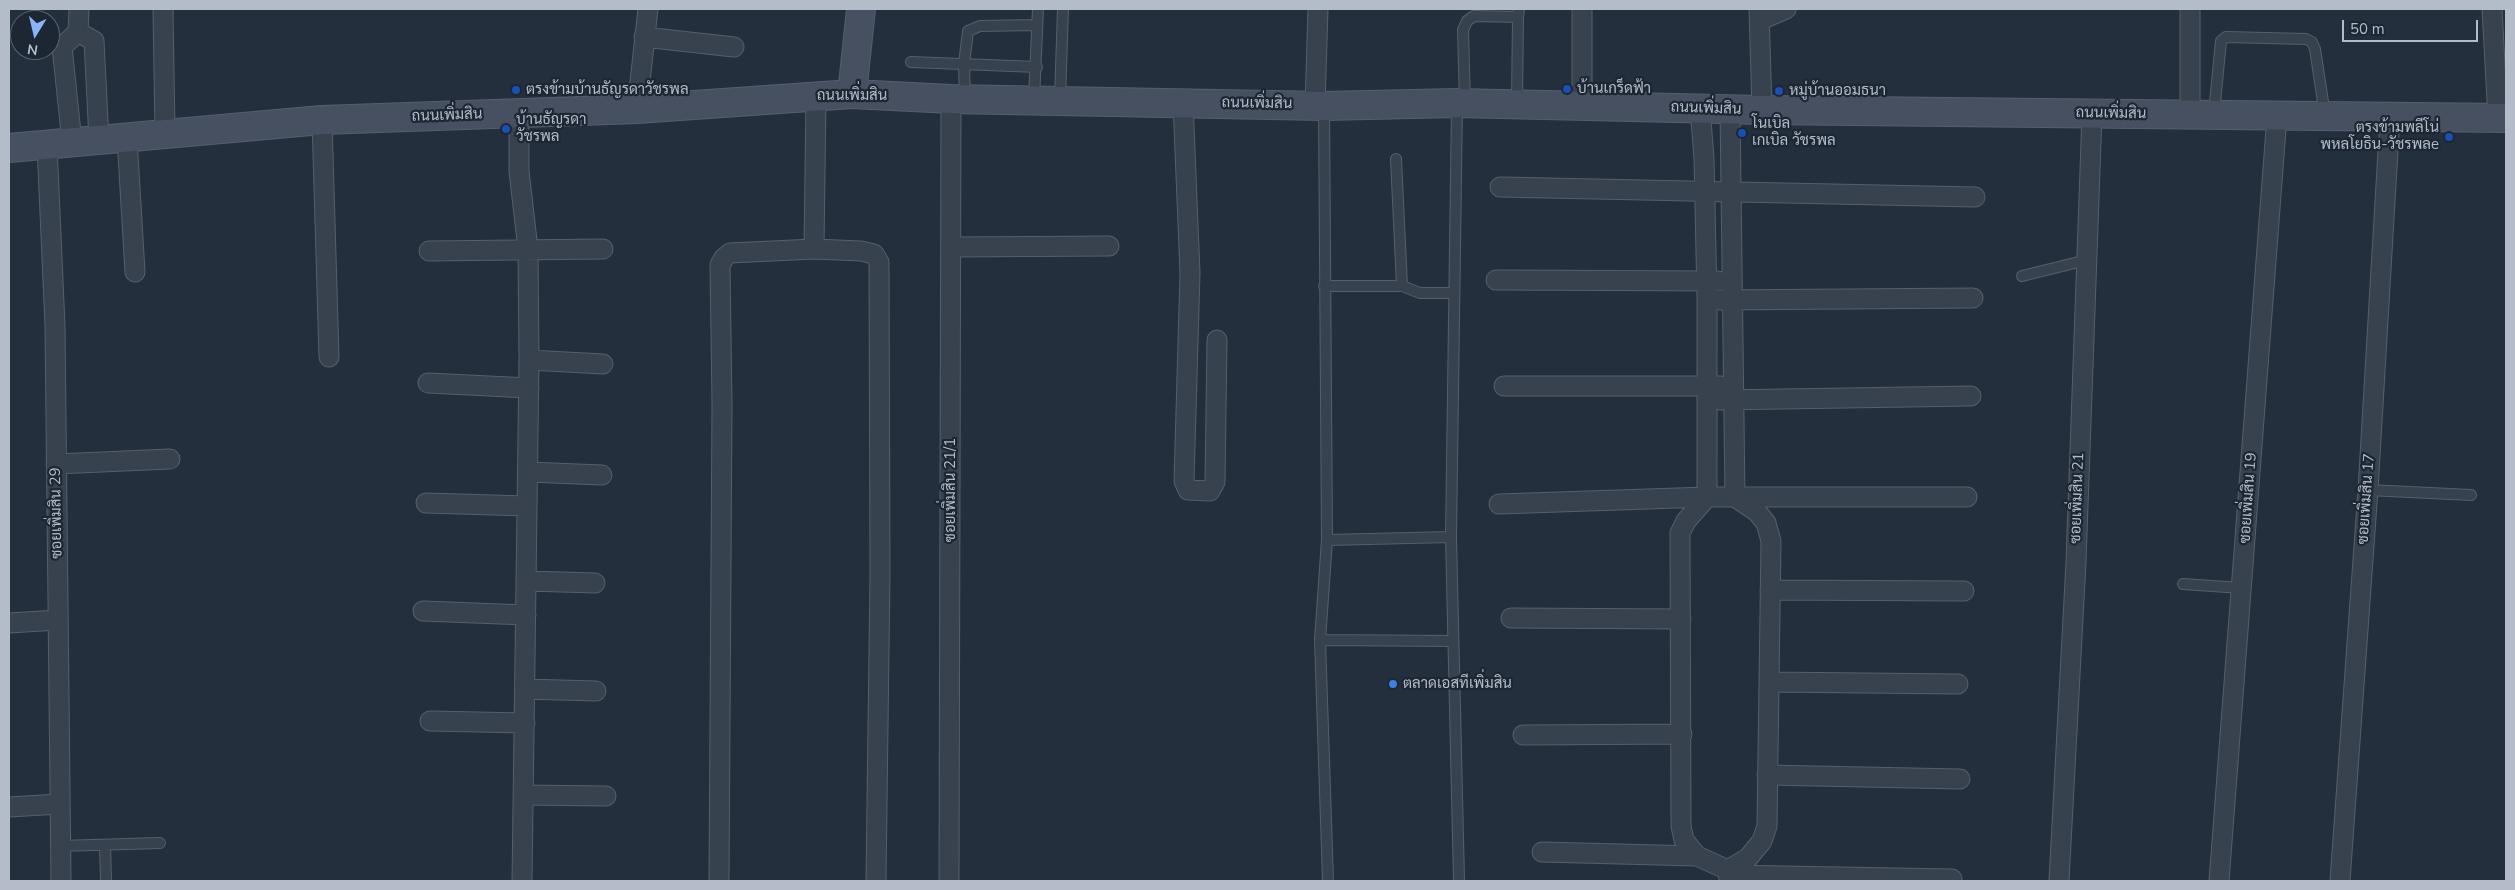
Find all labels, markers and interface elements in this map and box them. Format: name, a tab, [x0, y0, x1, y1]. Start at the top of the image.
north arrow	[10, 10, 60, 60]
scale bar	[2345, 10, 2481, 42]
text: 50 m	[2350, 19, 2385, 39]
text: N	[26, 39, 39, 60]
place label: บ้านเกร็ดฟ้า	[1577, 80, 1651, 98]
place label: ตรงข้ามบ้านธัญรดาวัชรพล	[526, 81, 689, 99]
place label: หมู่บ้านออมธนา	[1789, 82, 1886, 100]
marker: บ้านเกร็ดฟ้า	[1561, 83, 1573, 95]
marker: ตรงข้ามบ้านธัญรดาวัชรพล	[510, 84, 522, 96]
marker: หมู่บ้านออมธนา	[1773, 85, 1785, 97]
street label: ถนนเพิ่มสิน	[817, 87, 887, 105]
street label: ถนนเพิ่มสิน	[1221, 94, 1293, 114]
street label: ถนนเพิ่มสิน	[1670, 99, 1742, 119]
street label: ถนนเพิ่มสิน	[2075, 104, 2147, 124]
street label: ถนนเพิ่มสิน	[411, 106, 483, 126]
place label: บ้านธัญรดา วัชรพล	[516, 111, 586, 146]
place label: โนเบิล เกเบิล วัชรพล	[1752, 115, 1836, 150]
place label: ตรงข้ามพลีโน่ พหลโยธิน-วัชรพลe	[2320, 119, 2439, 154]
marker: บ้านธัญรดา วัชรพล	[500, 123, 512, 135]
marker: โนเบิล เกเบิล วัชรพล	[1736, 127, 1748, 139]
marker: ตรงข้ามพลีโน่ พหลโยธิน-วัชรพลe	[2443, 131, 2455, 143]
street label: ซอยเพิ่มสิน 21/1	[942, 438, 960, 542]
street label: ซอยเพิ่มสิน 21	[2067, 452, 2089, 544]
street label: ซอยเพิ่มสิน 19	[2237, 452, 2261, 544]
street label: ซอยเพิ่มสิน 17	[2355, 453, 2379, 545]
street label: ซอยเพิ่มสิน 29	[47, 467, 67, 559]
place label: ตลาดเอสทีเพิ่มสิน	[1403, 675, 1512, 693]
marker: ตลาดเอสทีเพิ่มสิน	[1387, 678, 1399, 690]

